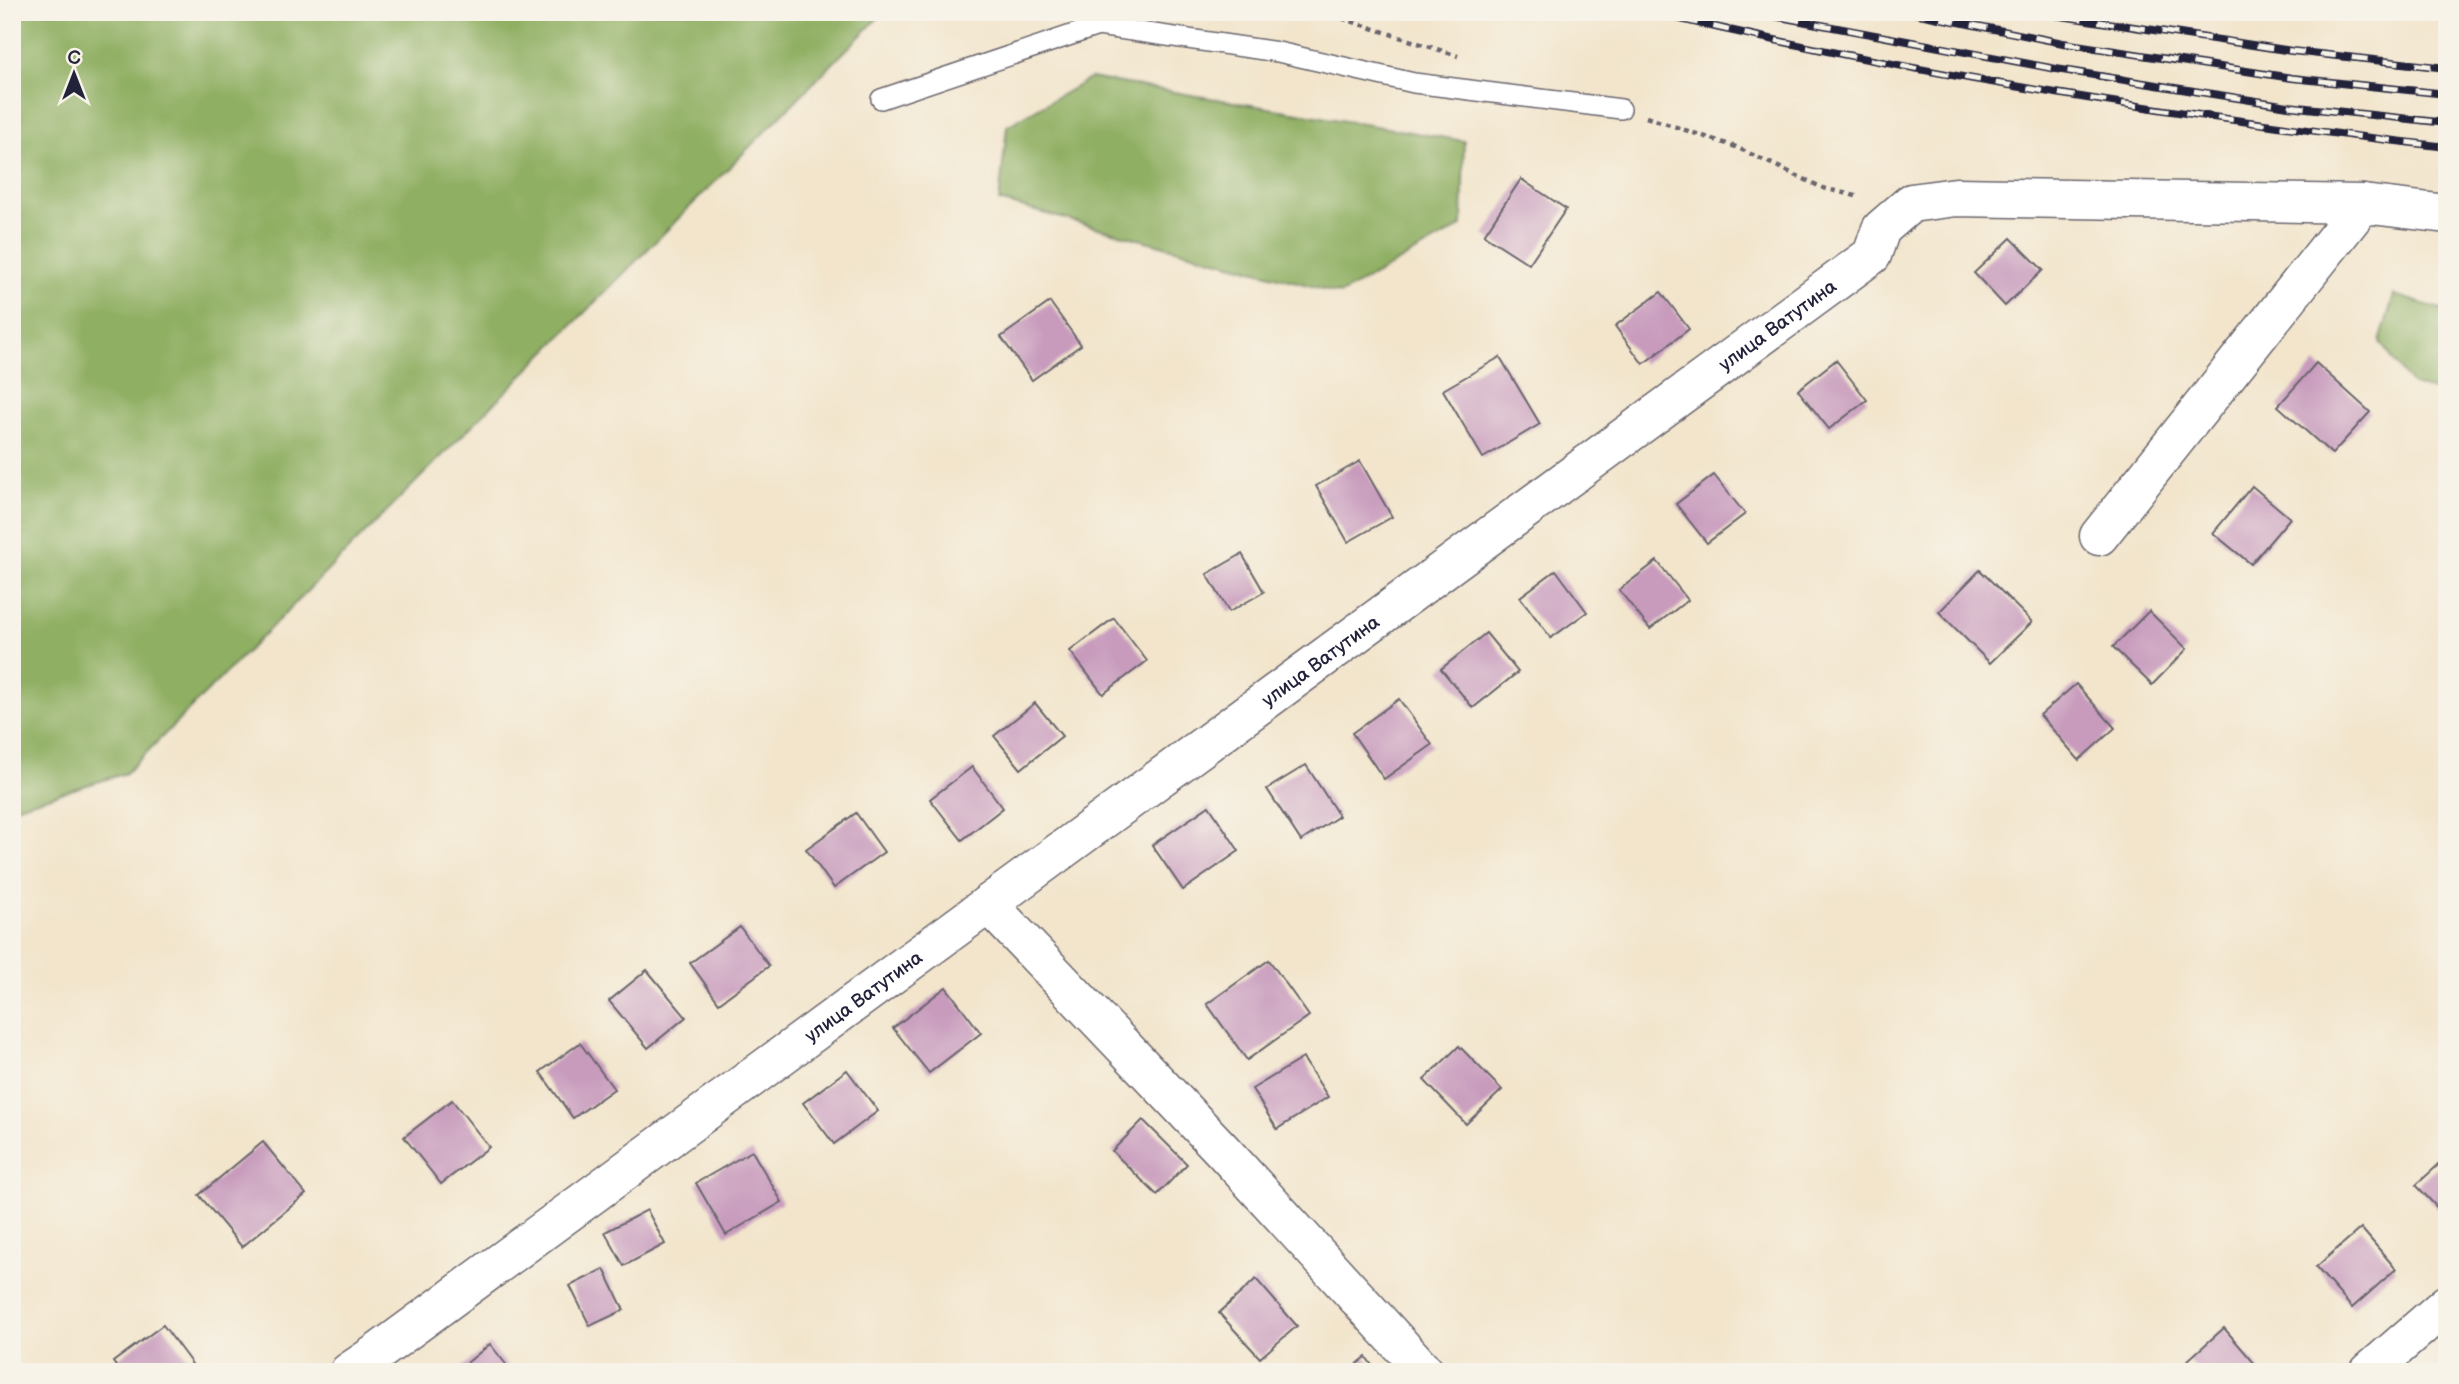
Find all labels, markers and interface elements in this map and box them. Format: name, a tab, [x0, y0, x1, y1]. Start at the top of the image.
north arrow	[38, 38, 108, 108]
text: С	[67, 47, 81, 70]
street label: улица Ватутина	[1715, 275, 1841, 377]
street label: улица Ватутина	[1258, 611, 1384, 712]
street label: улица Ватутина	[801, 946, 927, 1048]

